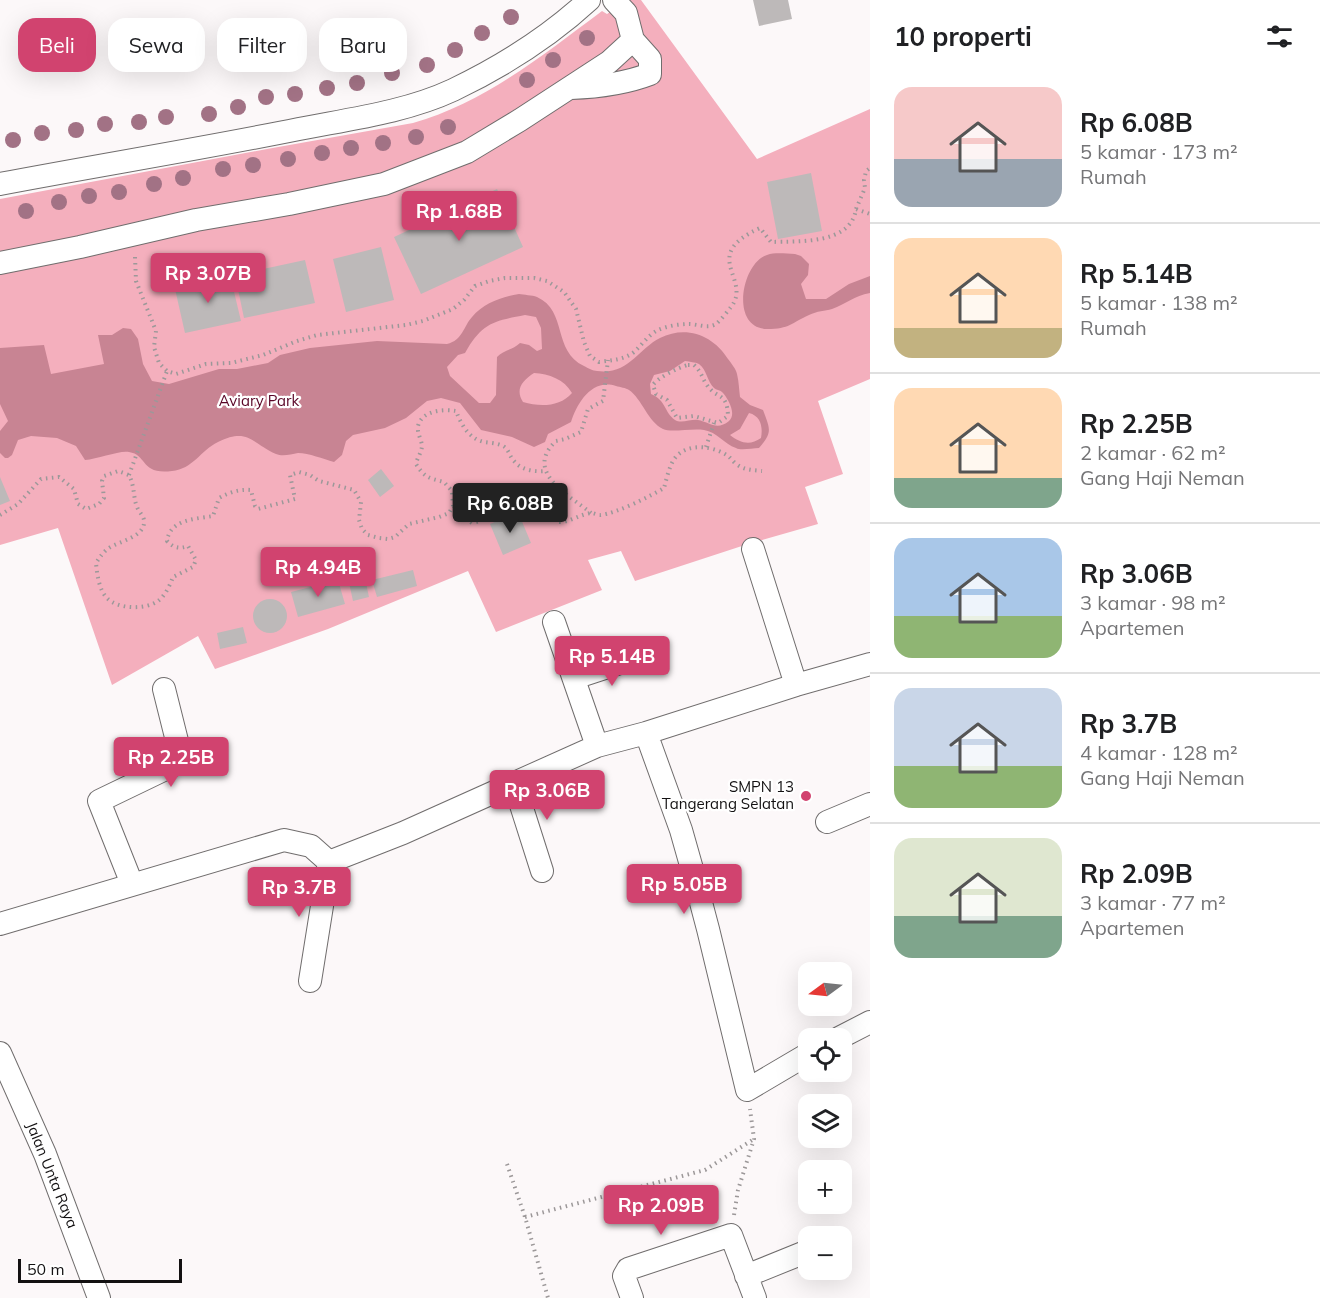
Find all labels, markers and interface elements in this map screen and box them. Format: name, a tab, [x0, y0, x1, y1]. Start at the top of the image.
chip: Beli	[18, 18, 96, 72]
chip: Sewa	[108, 18, 205, 72]
chip: Filter	[217, 18, 307, 72]
chip: Baru	[319, 18, 407, 72]
text: 10 properti	[894, 20, 1032, 53]
icon: filters	[1263, 20, 1296, 53]
text: Rp 6.08B	[1080, 106, 1193, 139]
icon: home	[942, 111, 1014, 183]
text: 5 kamar · 173 m²	[1080, 139, 1238, 164]
text: Rumah	[1080, 164, 1147, 189]
pin: Rp 1.68B	[397, 191, 521, 242]
text: Rp 1.68B	[416, 198, 502, 223]
pin: Rp 3.07B	[146, 253, 270, 304]
text: Rp 5.14B	[1080, 257, 1193, 290]
text: Rp 3.07B	[165, 260, 251, 285]
icon: home	[942, 262, 1014, 334]
text: 5 kamar · 138 m²	[1080, 290, 1238, 315]
text: Rumah	[1080, 315, 1147, 340]
park label: Aviary Park	[219, 391, 300, 410]
text: Rp 2.25B	[1080, 407, 1193, 440]
icon: home	[942, 412, 1014, 484]
text: 2 kamar · 62 m²	[1080, 440, 1226, 465]
text: Gang Haji Neman	[1080, 465, 1245, 490]
pin: Rp 6.08B	[448, 483, 572, 534]
text: Rp 6.08B	[467, 490, 553, 515]
pin: Rp 4.94B	[256, 547, 380, 598]
text: Rp 4.94B	[275, 554, 361, 579]
text: Rp 3.06B	[1080, 557, 1193, 590]
icon: home	[942, 562, 1014, 634]
text: 3 kamar · 98 m²	[1080, 590, 1226, 615]
text: Apartemen	[1080, 615, 1184, 640]
pin: Rp 5.14B	[550, 636, 674, 687]
text: Rp 5.14B	[569, 643, 655, 668]
text: Rp 3.7B	[1080, 707, 1177, 740]
icon: home	[942, 712, 1014, 784]
pin: Rp 2.25B	[109, 737, 233, 788]
text: 4 kamar · 128 m²	[1080, 740, 1238, 765]
text: Rp 2.25B	[128, 744, 214, 769]
text: Gang Haji Neman	[1080, 765, 1245, 790]
pin: Rp 3.06B	[485, 770, 609, 821]
text: Rp 3.06B	[504, 777, 590, 802]
place label: SMPN 13 Tangerang Selatan	[662, 777, 794, 813]
marker: SMPN 13 Tangerang Selatan	[799, 789, 813, 803]
text: Rp 2.09B	[1080, 857, 1193, 890]
icon: home	[942, 862, 1014, 934]
pin: Rp 5.05B	[622, 864, 746, 915]
pin: Rp 3.7B	[244, 867, 354, 918]
text: Rp 5.05B	[641, 871, 727, 896]
text: Rp 3.7B	[262, 874, 336, 899]
text: 3 kamar · 77 m²	[1080, 890, 1226, 915]
text: Apartemen	[1080, 915, 1184, 940]
north arrow	[798, 962, 852, 1016]
map controls	[798, 962, 852, 1280]
button: locate	[798, 1028, 852, 1082]
button: layers	[798, 1094, 852, 1148]
street label: Jalan Unta Raya	[22, 1119, 82, 1231]
button: +	[798, 1160, 852, 1214]
pin: Rp 2.09B	[599, 1185, 723, 1236]
text: Rp 2.09B	[618, 1192, 704, 1217]
button: −	[798, 1226, 852, 1280]
scale bar	[18, 1256, 182, 1284]
text: 50 m	[27, 1259, 64, 1279]

